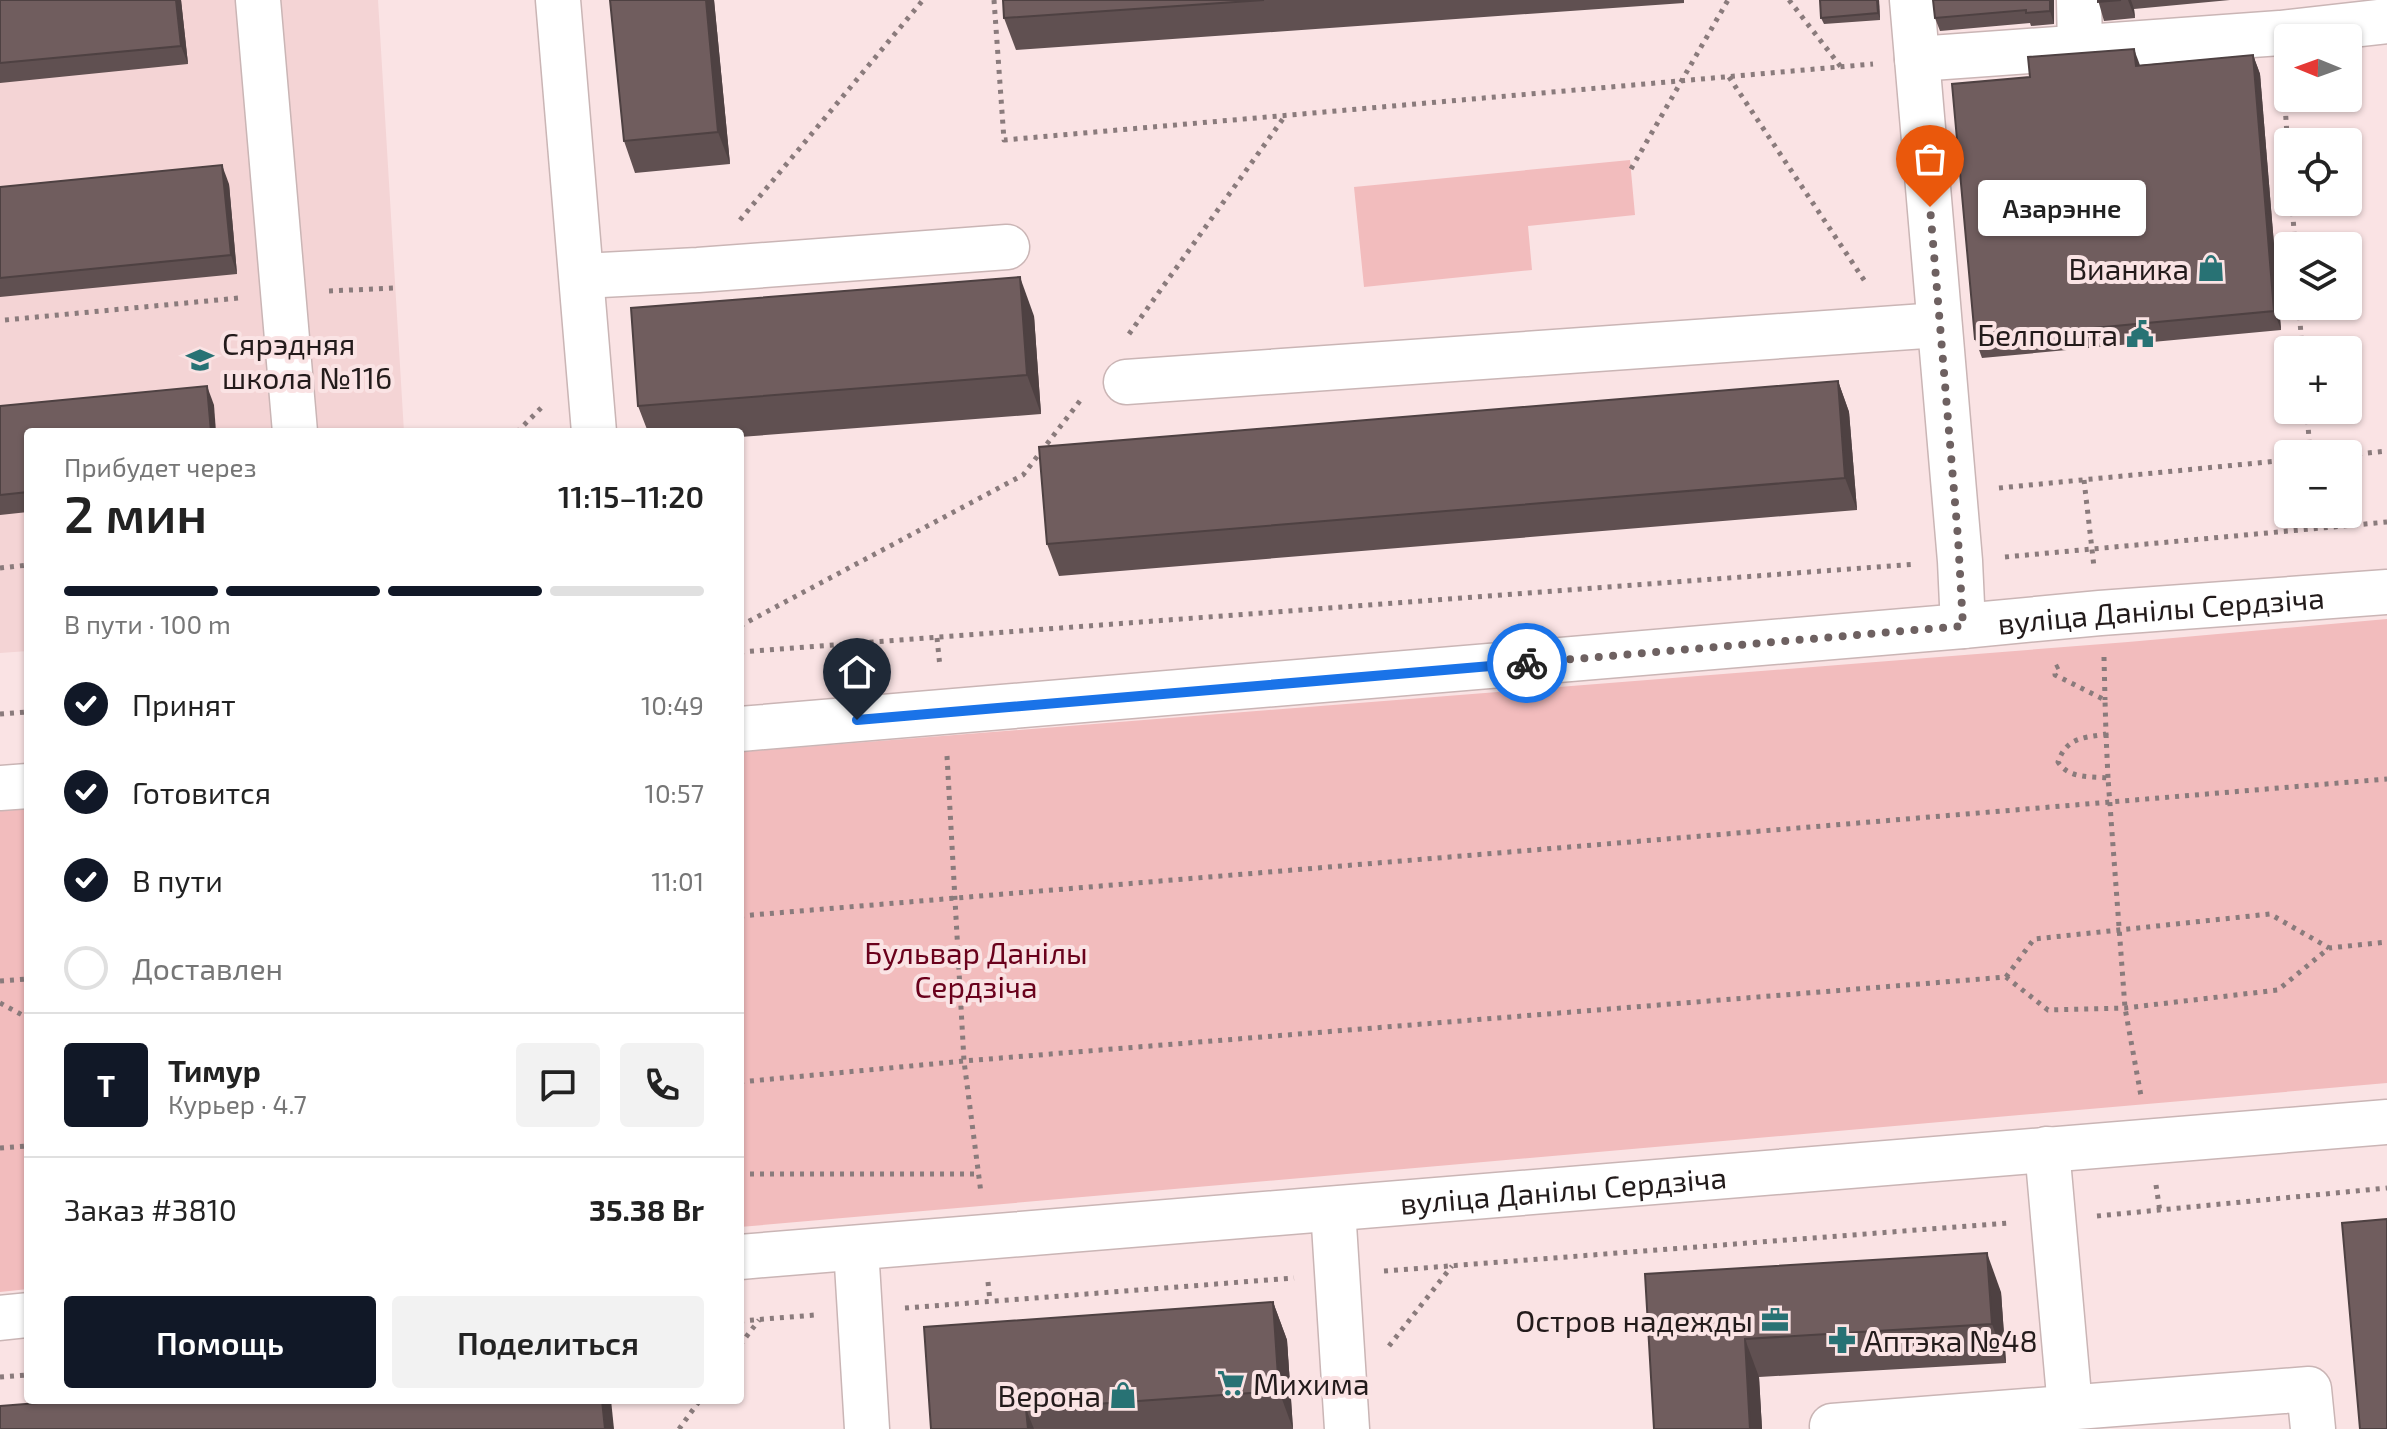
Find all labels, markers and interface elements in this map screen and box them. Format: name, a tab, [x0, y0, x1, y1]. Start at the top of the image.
north arrow	[2274, 24, 2362, 112]
map controls	[2274, 24, 2362, 528]
pin	[1896, 125, 1964, 207]
button: locate	[2274, 128, 2362, 216]
icon: bag	[1908, 137, 1952, 181]
callout: Азарэнне	[1978, 179, 2146, 235]
text: Азарэнне	[2003, 192, 2121, 223]
button: layers	[2274, 232, 2362, 320]
place label: Вианика	[2069, 250, 2189, 286]
shop icon: Вианика	[2196, 253, 2226, 283]
place label: Белпошта	[1977, 316, 2118, 352]
public building icon: Белпошта	[2125, 319, 2155, 349]
place label: Сярэдняя школа №116	[222, 325, 392, 395]
button: +	[2274, 336, 2362, 424]
school or university icon: Сярэдняя школа №116	[185, 345, 215, 375]
button: −	[2274, 440, 2362, 528]
text: Прибудет через	[64, 451, 257, 482]
text: 11:15–11:20	[558, 478, 704, 514]
text: 2 мин	[64, 481, 207, 543]
street label: вуліца Данілы Сердзіча	[1996, 579, 2326, 641]
text: В пути · 100 m	[64, 608, 231, 639]
courier	[1487, 623, 1567, 703]
pin	[823, 638, 891, 720]
icon: bike	[1505, 641, 1549, 685]
icon: home	[835, 650, 879, 694]
icon: check	[64, 682, 108, 726]
text: Принят	[132, 686, 236, 722]
text: 10:49	[641, 689, 704, 720]
icon: check	[64, 770, 108, 814]
text: Готовится	[132, 774, 271, 810]
text: 10:57	[645, 777, 704, 808]
icon: check	[64, 858, 108, 902]
text: В пути	[132, 862, 223, 898]
text: 11:01	[651, 865, 704, 896]
park label: Бульвар Данілы Сердзіча	[864, 934, 1088, 1004]
text: Доставлен	[132, 950, 283, 986]
button: chat	[516, 1043, 600, 1127]
button: phone	[620, 1043, 704, 1127]
text: Тимур	[168, 1052, 261, 1088]
text: Т	[97, 1067, 115, 1103]
text: Курьер · 4.7	[168, 1088, 307, 1119]
street label: вуліца Данілы Сердзіча	[1398, 1158, 1728, 1221]
text: Заказ #3810	[64, 1191, 237, 1227]
text: 35.38 Br	[589, 1191, 704, 1227]
button: Помощь	[64, 1296, 376, 1388]
button: Поделиться	[392, 1296, 704, 1388]
place label: Остров надежды	[1515, 1302, 1753, 1338]
office icon: Остров надежды	[1760, 1305, 1790, 1335]
place label: Аптэка №48	[1864, 1322, 2038, 1358]
pharmacy icon: Аптэка №48	[1827, 1325, 1857, 1355]
place label: Михима	[1253, 1365, 1369, 1401]
supermarket icon: Михима	[1216, 1368, 1246, 1398]
place label: Верона	[998, 1377, 1101, 1413]
shop icon: Верона	[1108, 1380, 1138, 1410]

